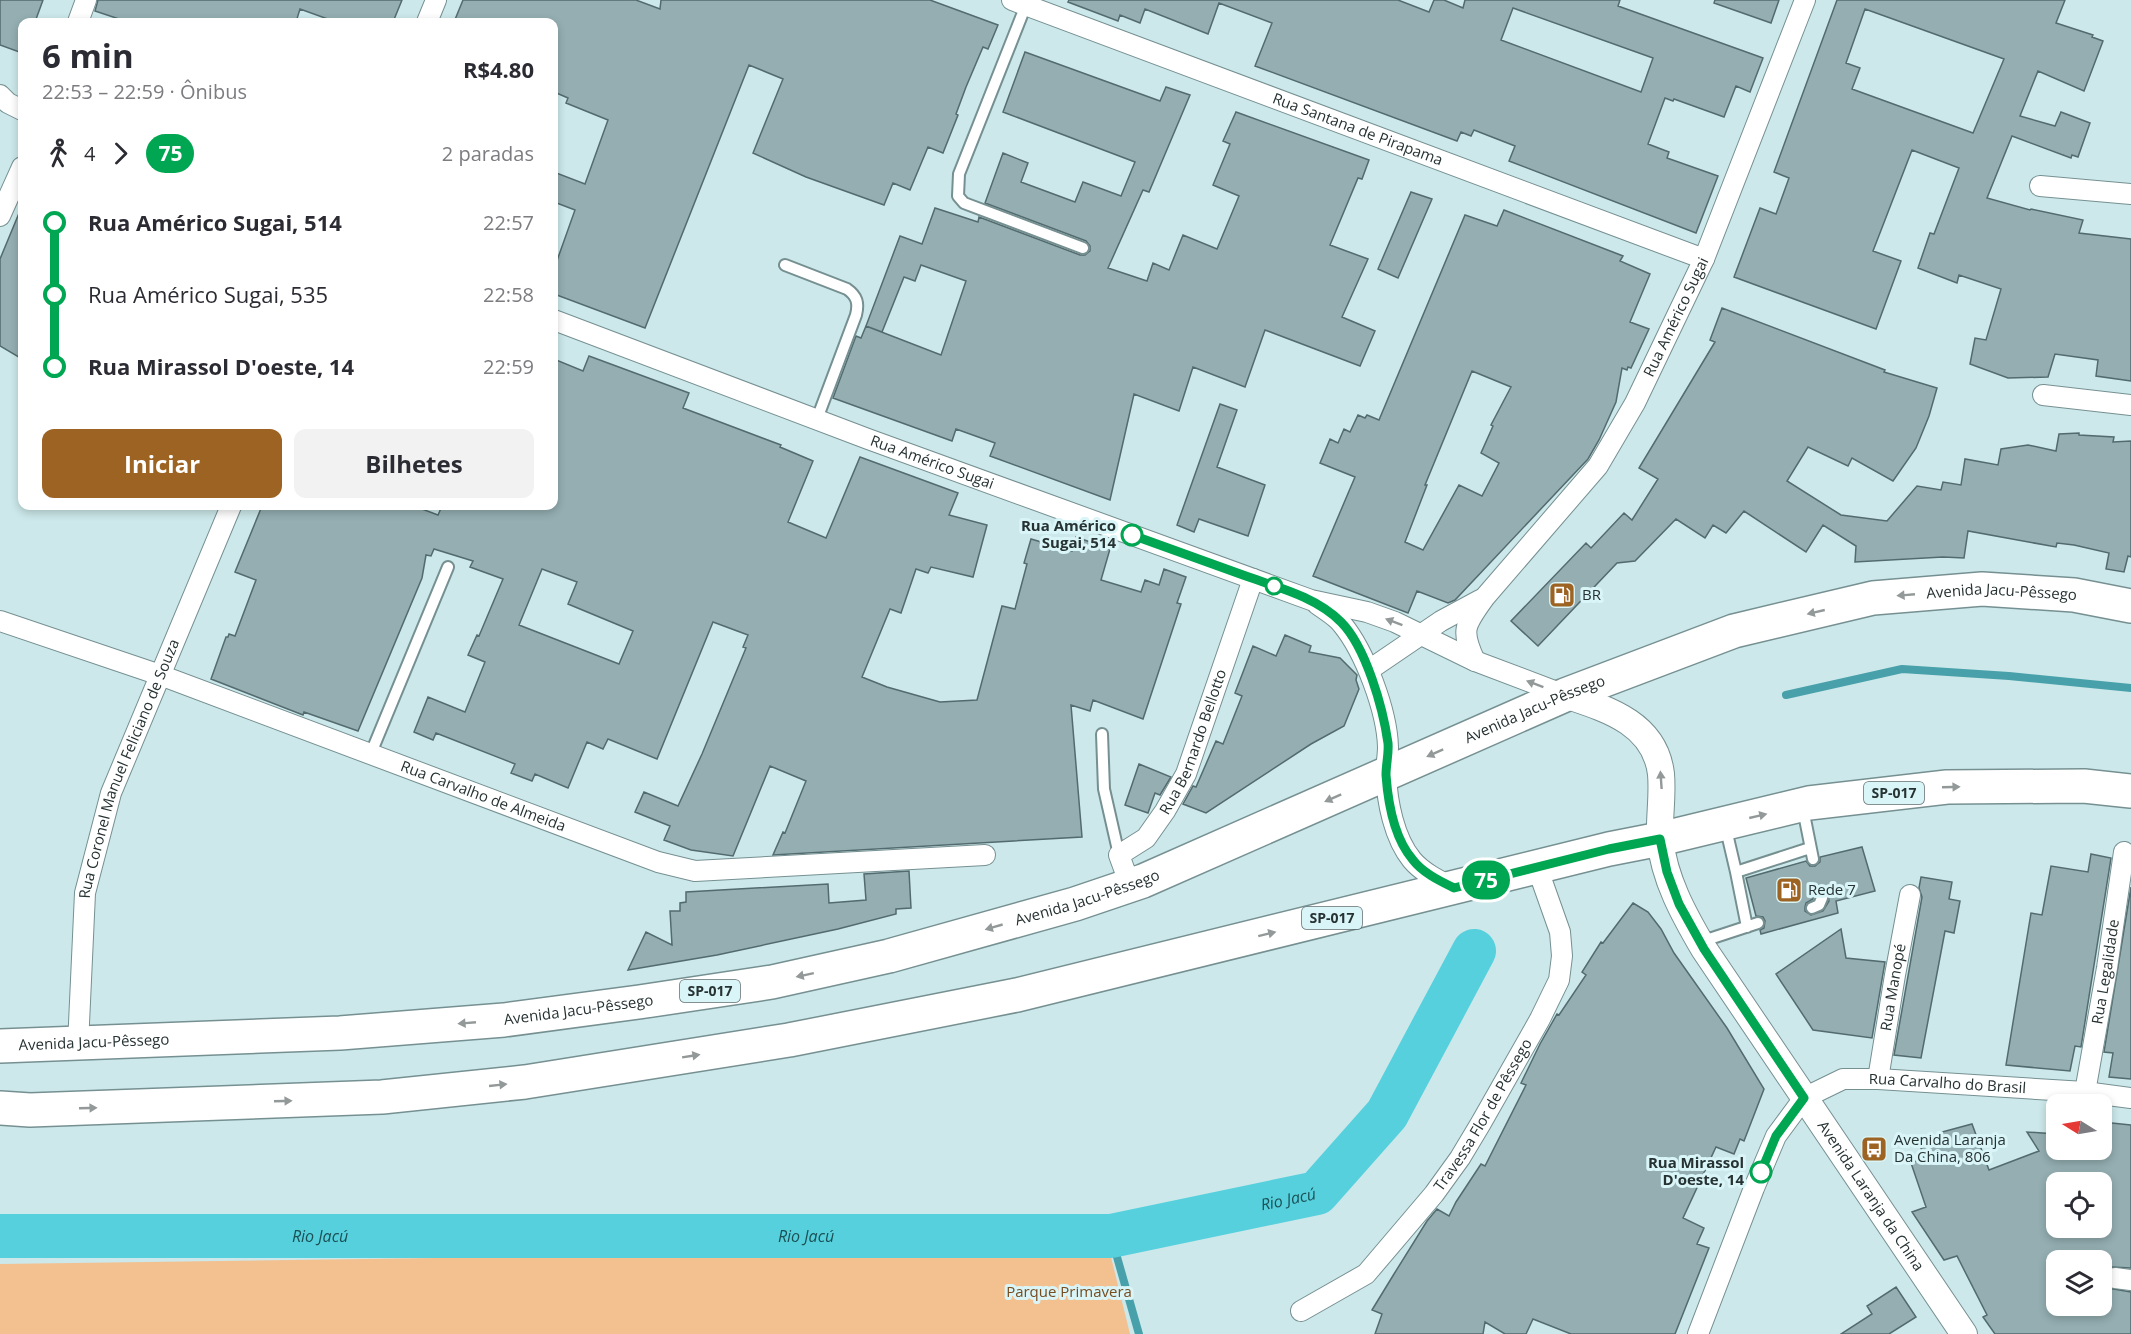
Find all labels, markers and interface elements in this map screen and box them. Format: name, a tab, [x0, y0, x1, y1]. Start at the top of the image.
text: 6 min	[42, 33, 134, 78]
text: R$4.80	[463, 54, 534, 84]
text: 22:53 – 22:59 · Ônibus	[42, 78, 247, 105]
street label: Rua Santana de Pirapama	[1270, 87, 1446, 169]
icon: walk	[42, 137, 75, 170]
icon: forward	[104, 137, 137, 170]
text: 75	[158, 139, 182, 167]
text: 4	[84, 140, 95, 167]
text: 2 paradas	[442, 140, 534, 167]
text: Rua Américo Sugai, 514	[88, 207, 342, 237]
text: 22:57	[483, 209, 534, 236]
street label: Rua Américo Sugai	[1638, 254, 1712, 380]
text: Rua Américo Sugai, 535	[88, 279, 328, 309]
text: 22:58	[483, 281, 534, 308]
text: Rua Mirassol D'oeste, 14	[88, 351, 354, 381]
text: 22:59	[483, 353, 534, 380]
button: Iniciar	[42, 429, 282, 498]
button: Bilhetes	[294, 429, 534, 498]
street label: Rua Américo Sugai	[868, 430, 997, 493]
place label: Rua Américo Sugai, 514	[1021, 515, 1116, 552]
marker: Rua Américo Sugai, 514	[1121, 524, 1143, 546]
unlabelled marker	[1265, 577, 1283, 595]
street label: Avenida Jacu-Pêssego	[1926, 578, 2078, 604]
fuel station icon: BR	[1547, 580, 1577, 610]
place label: BR	[1582, 584, 1602, 604]
one-way arrow	[1897, 590, 1916, 600]
one-way arrow	[1807, 607, 1825, 617]
one-way arrow	[1385, 617, 1403, 627]
street label: Rua Coronel Manuel Feliciano de Souza	[74, 636, 183, 899]
street label: Rua Bernardo Bellotto	[1154, 666, 1230, 818]
street label: Avenida Jacu-Pêssego	[1461, 670, 1608, 747]
one-way arrow	[1526, 678, 1544, 688]
one-way arrow	[1426, 748, 1443, 757]
street label: Rua Carvalho de Almeida	[398, 755, 569, 835]
one-way arrow	[1656, 771, 1665, 790]
road number: SP-017	[1864, 782, 1924, 804]
one-way arrow	[1941, 783, 1960, 792]
one-way arrow	[1323, 793, 1341, 803]
one-way arrow	[1749, 810, 1767, 820]
line badge: 75	[1459, 860, 1513, 900]
street label: Avenida Jacu-Pêssego	[1012, 864, 1162, 929]
text: 75	[1474, 866, 1498, 894]
fuel station icon: Rede 7	[1774, 875, 1804, 905]
place label: Rede 7	[1808, 879, 1856, 899]
road number: SP-017	[1302, 907, 1362, 929]
street label: Rua Legalidade	[2086, 918, 2123, 1026]
one-way arrow	[985, 922, 1003, 932]
one-way arrow	[1258, 928, 1276, 938]
street label: Rua Manopé	[1875, 942, 1910, 1032]
one-way arrow	[796, 970, 814, 980]
road number: SP-017	[680, 980, 740, 1002]
street label: Avenida Jacu-Pêssego	[502, 989, 655, 1029]
one-way arrow	[457, 1019, 476, 1028]
street label: Avenida Jacu-Pêssego	[18, 1029, 170, 1054]
street label: Travessa Flor de Pêssego	[1428, 1035, 1536, 1195]
one-way arrow	[682, 1051, 701, 1060]
street label: Rua Carvalho do Brasil	[1869, 1068, 2027, 1097]
one-way arrow	[489, 1080, 508, 1089]
north arrow	[2046, 1094, 2112, 1160]
map controls	[2046, 1094, 2112, 1316]
one-way arrow	[274, 1097, 293, 1106]
one-way arrow	[79, 1104, 98, 1113]
street label: Avenida Laranja da China	[1814, 1116, 1929, 1274]
place label: Avenida Laranja Da China, 806	[1894, 1129, 2006, 1166]
bus stop icon: Avenida Laranja Da China, 806	[1859, 1134, 1889, 1164]
place label: Rua Mirassol D'oeste, 14	[1648, 1152, 1744, 1189]
marker: Rua Mirassol D'oeste, 14	[1750, 1161, 1772, 1183]
button: locate	[2046, 1172, 2112, 1238]
water label: Rio Jacú	[1258, 1183, 1318, 1216]
water label: Rio Jacú	[292, 1225, 348, 1247]
water label: Rio Jacú	[778, 1225, 834, 1247]
button: layers	[2046, 1250, 2112, 1316]
park label: Parque Primavera	[1006, 1281, 1132, 1301]

